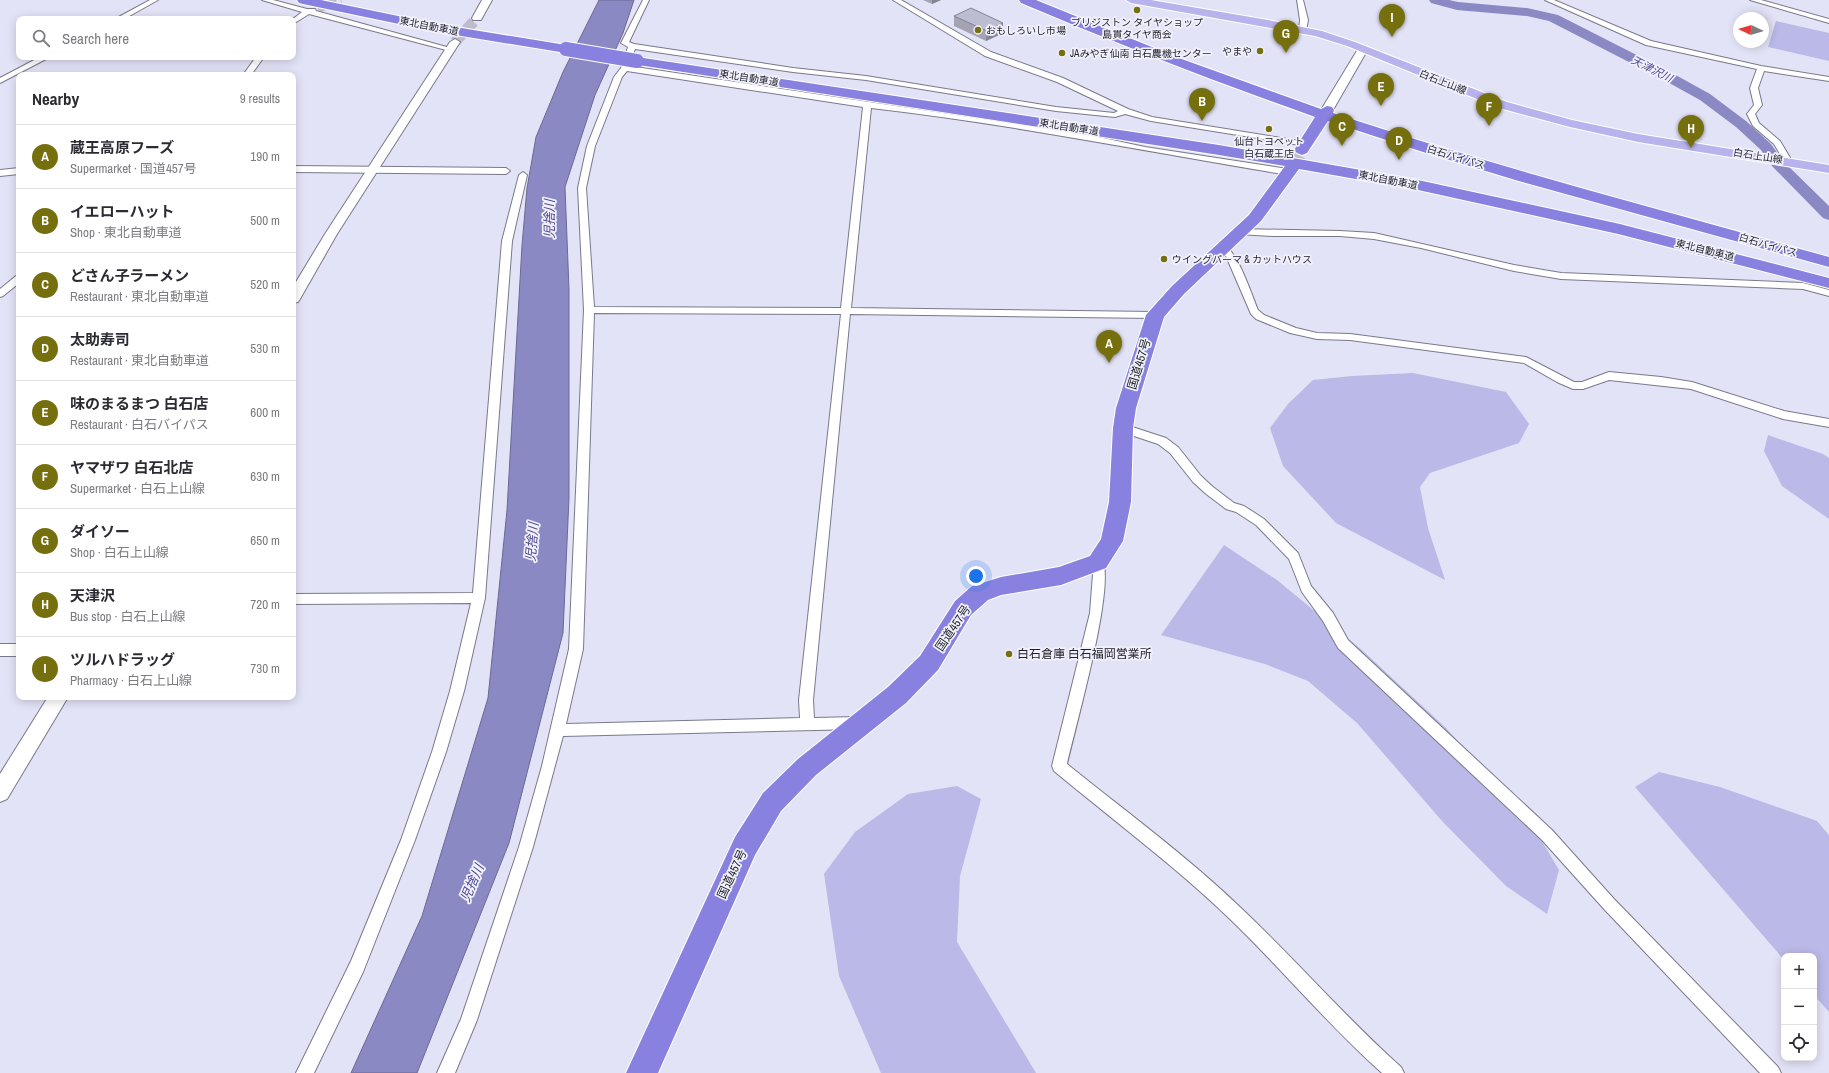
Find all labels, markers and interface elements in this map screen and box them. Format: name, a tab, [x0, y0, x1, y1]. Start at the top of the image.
pin: I	[1379, 4, 1405, 37]
marker: ブリジストン タイヤショップ 島貫タイヤ商会	[1132, 5, 1142, 15]
north arrow	[1733, 12, 1769, 48]
street label: 東北自動車道	[398, 14, 460, 38]
search box	[16, 16, 296, 60]
place label: ブリジストン タイヤショップ 島貫タイヤ商会	[1071, 16, 1203, 41]
pin: G	[1273, 20, 1299, 53]
place label: おもしろいし市場	[986, 24, 1066, 37]
marker: おもしろいし市場	[973, 25, 983, 35]
icon: search	[30, 27, 52, 49]
text: Search here	[62, 28, 129, 49]
place label: やまや	[1222, 45, 1252, 58]
marker: やまや	[1255, 46, 1265, 56]
place label: JAみやぎ仙南 白石農機センター	[1070, 47, 1212, 60]
marker: JAみやぎ仙南 白石農機センター	[1057, 48, 1067, 58]
water label: 天津沢川	[1629, 53, 1676, 86]
street label: 東北自動車道	[718, 67, 780, 89]
street label: 白石上山線	[1417, 67, 1469, 97]
pin: E	[1368, 73, 1394, 106]
text: Nearby	[32, 87, 79, 110]
pin: B	[1189, 88, 1215, 121]
text: 9 results	[240, 90, 280, 107]
pin: F	[1476, 93, 1502, 126]
pin: C	[1329, 113, 1355, 146]
pin: H	[1678, 115, 1704, 148]
street label: 東北自動車道	[1038, 116, 1100, 138]
marker: 仙台トヨペット 白石蔵王店	[1264, 124, 1274, 134]
pin: D	[1386, 127, 1412, 160]
place label: 仙台トヨペット 白石蔵王店	[1234, 135, 1304, 160]
text: 蔵王高原フーズ	[70, 137, 174, 158]
street label: 白石バイパス	[1426, 142, 1486, 172]
street label: 白石上山線	[1732, 146, 1784, 166]
text: A	[41, 148, 49, 165]
text: 190 m	[250, 148, 280, 165]
text: Supermarket · 国道457号	[70, 160, 197, 177]
street label: 東北自動車道	[1357, 168, 1419, 192]
water label: 児捨川	[541, 198, 558, 239]
text: イエローハット	[70, 201, 175, 222]
text: B	[41, 212, 49, 229]
text: 500 m	[250, 212, 280, 229]
text: Shop · 東北自動車道	[70, 224, 182, 241]
street label: 白石バイパス	[1737, 231, 1799, 259]
street label: 東北自動車道	[1674, 236, 1736, 264]
place label: ウイングパーマ & カットハウス	[1172, 253, 1312, 266]
marker: ウイングパーマ & カットハウス	[1159, 254, 1169, 264]
text: どさん子ラーメン	[70, 265, 189, 286]
text: C	[41, 276, 49, 293]
text: 520 m	[250, 276, 280, 293]
text: Restaurant · 東北自動車道	[70, 288, 209, 305]
text: 太助寿司	[70, 329, 130, 350]
pin: A	[1096, 330, 1122, 363]
street label: 国道457号	[1124, 337, 1154, 391]
text: D	[41, 340, 49, 357]
text: 530 m	[250, 340, 280, 357]
text: Restaurant · 東北自動車道	[70, 352, 209, 369]
text: 味のまるまつ 白石店	[70, 393, 208, 414]
text: E	[41, 404, 49, 421]
text: 600 m	[250, 404, 280, 421]
text: Restaurant · 白石バイパス	[70, 416, 209, 433]
text: ヤマザワ 白石北店	[70, 457, 193, 478]
text: F	[42, 468, 48, 485]
text: 630 m	[250, 468, 280, 485]
text: Supermarket · 白石上山線	[70, 480, 205, 497]
water label: 児捨川	[522, 520, 542, 562]
text: ダイソー	[70, 521, 130, 542]
text: G	[41, 532, 49, 549]
text: 650 m	[250, 532, 280, 549]
text: Shop · 白石上山線	[70, 544, 169, 561]
your location	[966, 566, 986, 586]
text: 天津沢	[70, 585, 115, 606]
text: H	[41, 596, 49, 613]
text: 720 m	[250, 596, 280, 613]
street label: 国道457号	[932, 602, 974, 654]
text: Bus stop · 白石上山線	[70, 608, 185, 625]
place label: 白石倉庫 白石福岡営業所	[1017, 646, 1152, 662]
text: ツルハドラッグ	[70, 649, 175, 670]
marker: 白石倉庫 白石福岡営業所	[1004, 649, 1014, 659]
text: I	[44, 660, 46, 677]
text: 730 m	[250, 660, 280, 677]
text: Pharmacy · 白石上山線	[70, 672, 192, 689]
street label: 国道457号	[714, 847, 750, 901]
water label: 児捨川	[457, 860, 488, 904]
map controls	[1781, 953, 1817, 1061]
button: +	[1781, 953, 1817, 989]
button: −	[1781, 989, 1817, 1025]
button: locate	[1781, 1025, 1817, 1061]

